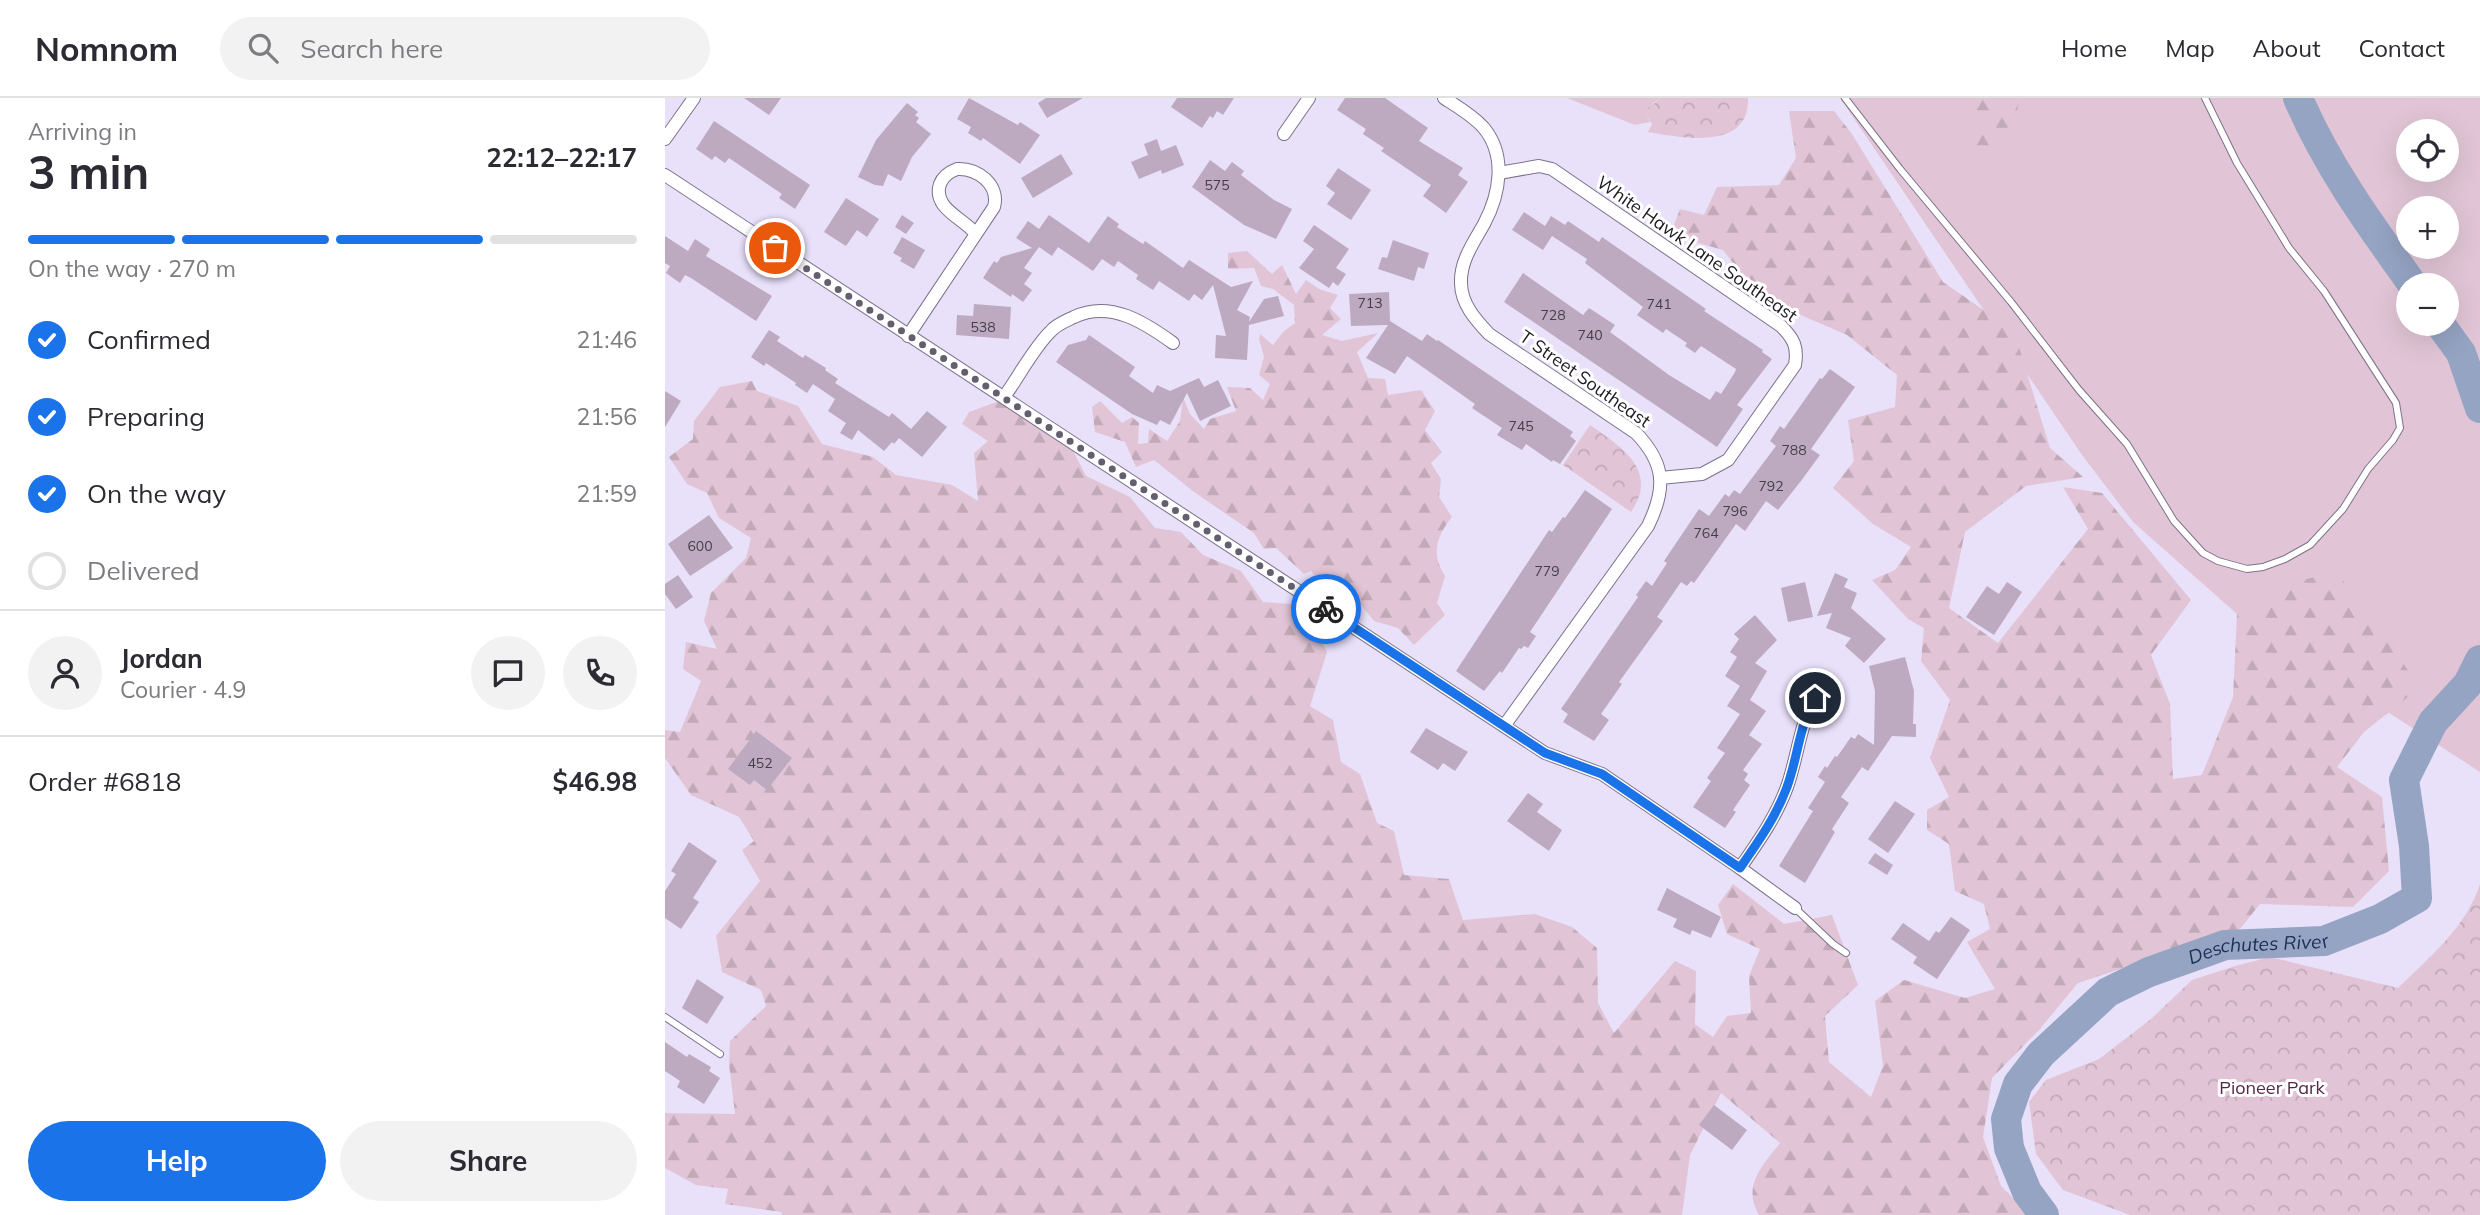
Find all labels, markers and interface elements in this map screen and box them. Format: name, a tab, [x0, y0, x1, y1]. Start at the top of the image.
search box	[220, 17, 710, 80]
text: Nomnom	[35, 28, 178, 69]
icon: search	[244, 29, 282, 67]
text: Search here	[300, 32, 443, 65]
text: Home	[2061, 33, 2127, 63]
text: Map	[2165, 33, 2215, 63]
text: About	[2253, 33, 2321, 63]
text: Contact	[2359, 33, 2445, 63]
text: Arriving in	[28, 117, 137, 146]
map controls	[2396, 119, 2459, 336]
button: locate	[2396, 119, 2459, 182]
text: 22:12–22:17	[486, 141, 637, 174]
text: 3 min	[28, 143, 149, 201]
street label: White Hawk Lane Southeast	[1592, 170, 1802, 327]
house number: 575	[1204, 176, 1230, 194]
button: +	[2396, 196, 2459, 259]
pin	[745, 218, 805, 278]
icon: bag	[756, 229, 794, 267]
text: On the way · 270 m	[28, 254, 236, 283]
button: −	[2396, 273, 2459, 336]
house number: 713	[1357, 294, 1383, 312]
house number: 741	[1646, 295, 1672, 313]
house number: 728	[1540, 306, 1566, 324]
house number: 538	[970, 318, 996, 336]
icon: check	[28, 321, 66, 359]
text: Confirmed	[87, 323, 211, 356]
text: 21:46	[577, 325, 637, 354]
street label: T Street Southeast	[1515, 325, 1655, 432]
house number: 740	[1577, 326, 1603, 344]
icon: check	[28, 398, 66, 436]
text: Preparing	[87, 400, 205, 433]
text: 21:56	[577, 402, 637, 431]
house number: 745	[1508, 417, 1534, 435]
house number: 788	[1781, 441, 1807, 459]
icon: check	[28, 475, 66, 513]
text: On the way	[87, 477, 226, 510]
house number: 792	[1758, 477, 1784, 495]
text: 21:59	[577, 479, 637, 508]
house number: 796	[1722, 502, 1748, 520]
house number: 764	[1693, 524, 1719, 542]
house number: 600	[687, 537, 713, 555]
text: Delivered	[87, 554, 200, 587]
house number: 779	[1534, 562, 1560, 580]
courier	[1291, 574, 1361, 644]
icon: bike	[1307, 590, 1345, 628]
button: person	[28, 636, 102, 710]
button: chat	[471, 636, 545, 710]
button: phone	[563, 636, 637, 710]
text: Jordan	[120, 642, 203, 675]
pin	[1785, 668, 1845, 728]
text: Courier · 4.9	[120, 675, 246, 704]
icon: home	[1796, 679, 1834, 717]
house number: 452	[747, 754, 773, 772]
text: Order #6818	[28, 765, 181, 798]
text: $46.98	[553, 765, 637, 798]
water label: Deschutes River	[2185, 928, 2333, 969]
park label: Pioneer Park	[2219, 1076, 2325, 1099]
button: Help	[28, 1121, 326, 1201]
button: Share	[340, 1121, 637, 1201]

